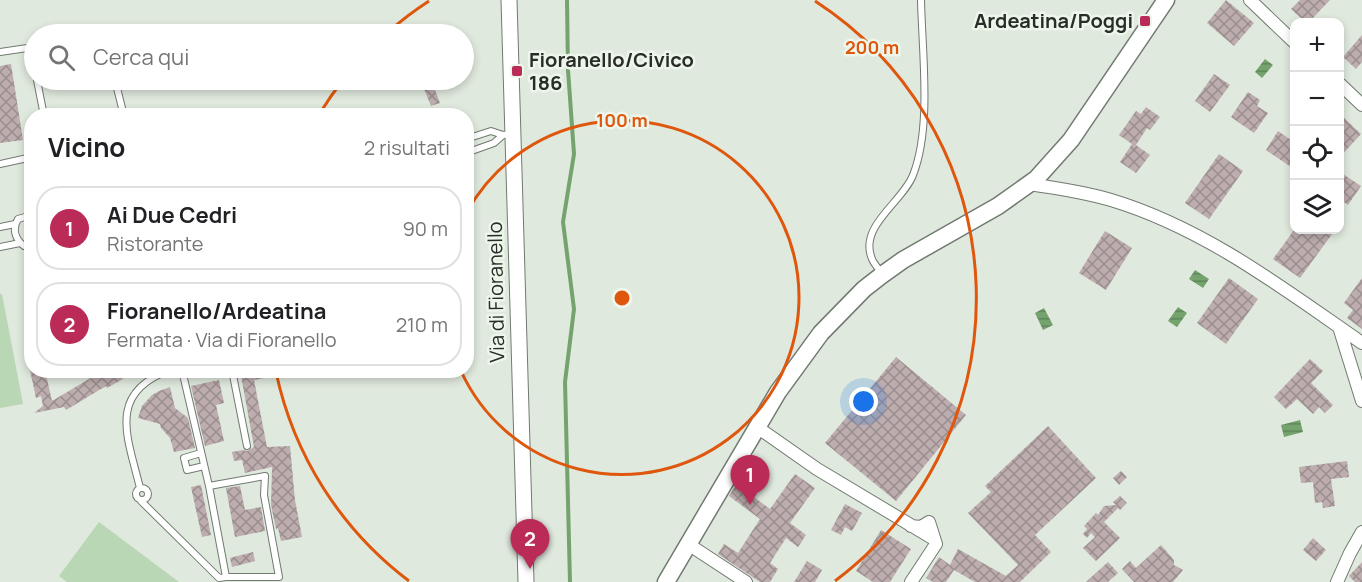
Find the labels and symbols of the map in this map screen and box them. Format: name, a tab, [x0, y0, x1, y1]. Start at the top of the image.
place label: Ardeatina/Poggi	[974, 7, 1133, 34]
marker: Ardeatina/Poggi	[1138, 14, 1152, 28]
text: 200 m	[845, 35, 899, 59]
place label: Fioranello/Civico 186	[529, 46, 694, 96]
marker: Fioranello/Civico 186	[510, 64, 524, 78]
text: 100 m	[596, 108, 648, 132]
street label: Via di Fioranello	[481, 221, 510, 363]
centre of rings	[612, 288, 632, 308]
your location	[849, 387, 878, 416]
pin: 1	[730, 456, 770, 505]
pin: 2	[510, 520, 550, 569]

